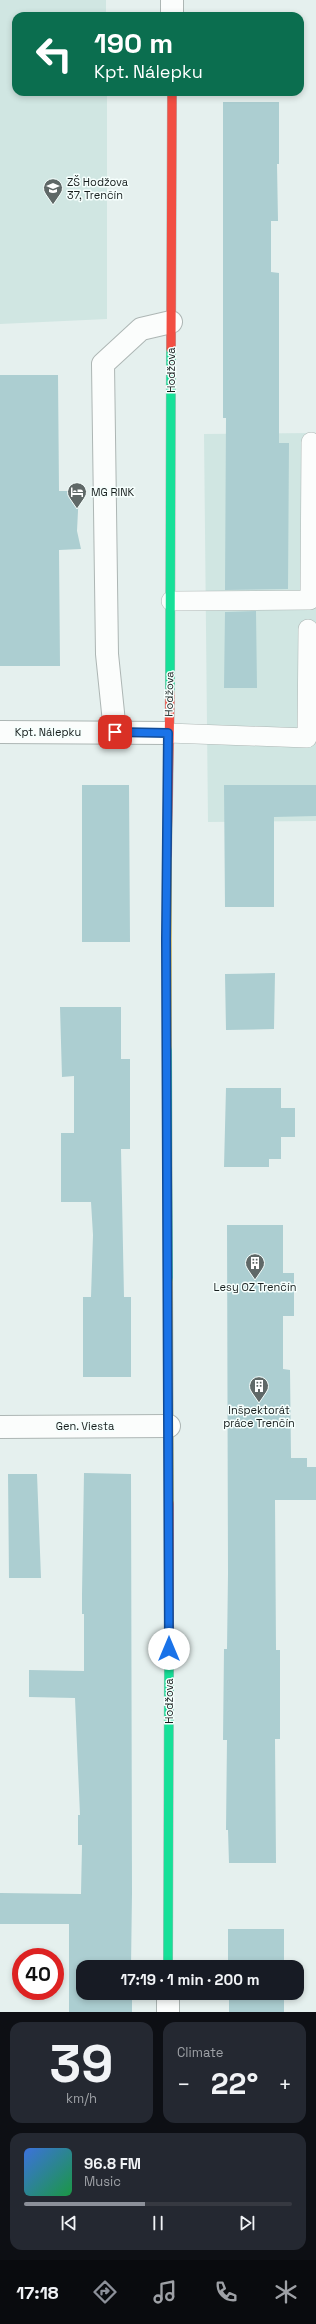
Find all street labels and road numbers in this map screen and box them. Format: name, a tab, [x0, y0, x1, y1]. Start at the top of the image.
street label: Hodžova	[164, 347, 178, 393]
street label: Hodžova	[162, 671, 176, 717]
street label: Kpt. Nálepku	[15, 725, 81, 739]
street label: Gen. Viesta	[56, 1419, 115, 1433]
street label: Hodžova	[162, 1678, 176, 1724]

